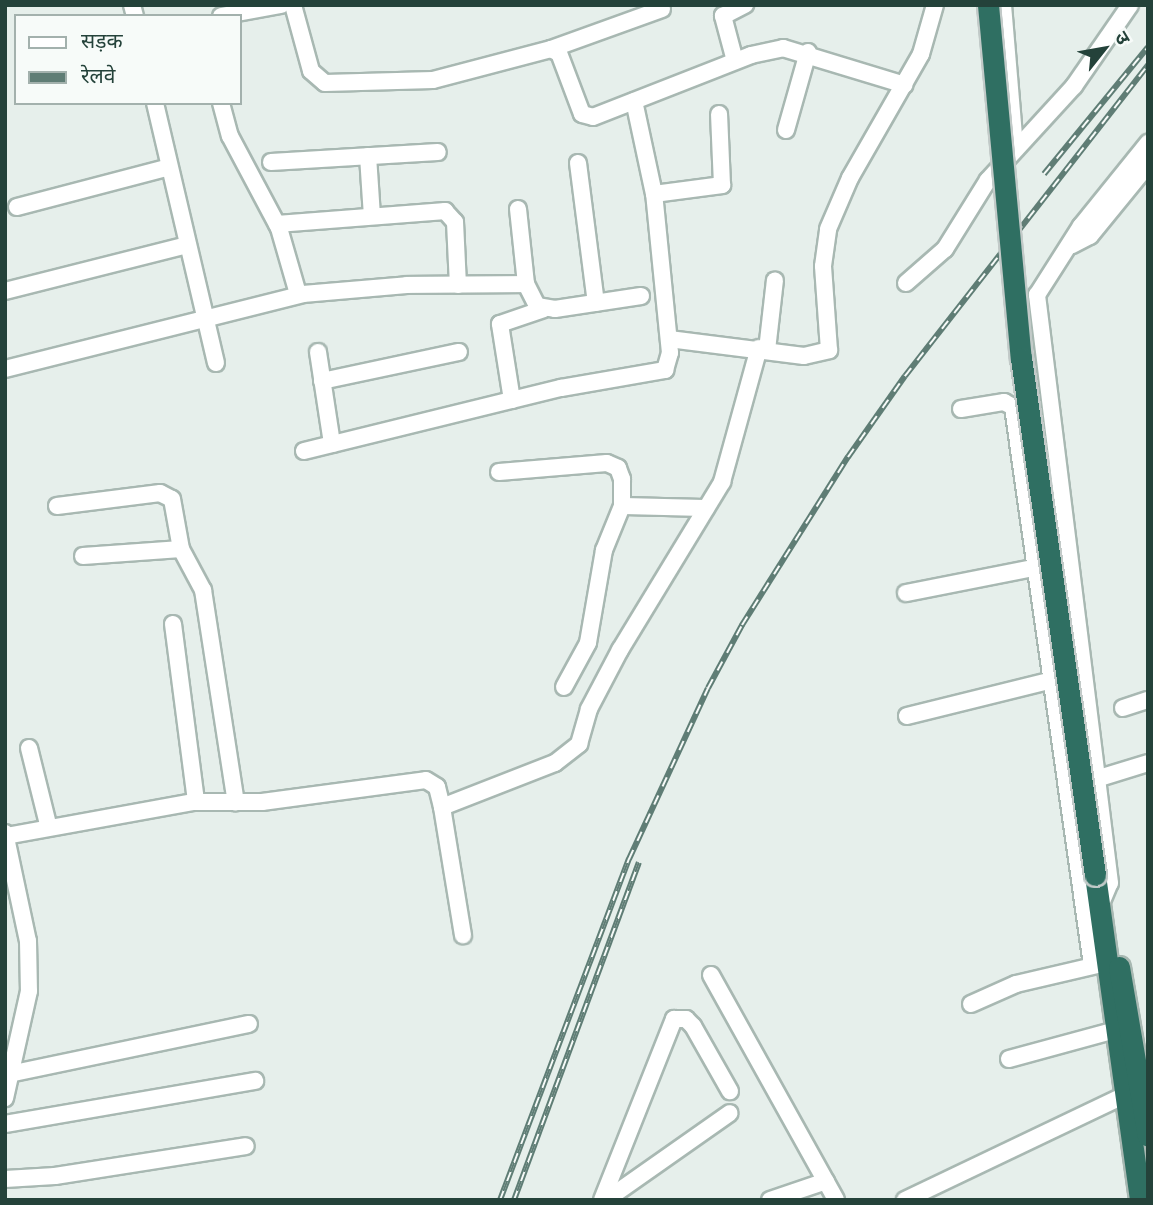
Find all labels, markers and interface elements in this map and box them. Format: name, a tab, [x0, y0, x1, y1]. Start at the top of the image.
legend	[14, 14, 242, 105]
north arrow	[1069, 14, 1139, 84]
text: उ	[1110, 27, 1135, 49]
text: सड़क	[81, 28, 123, 53]
text: रेलवे	[81, 63, 116, 88]

